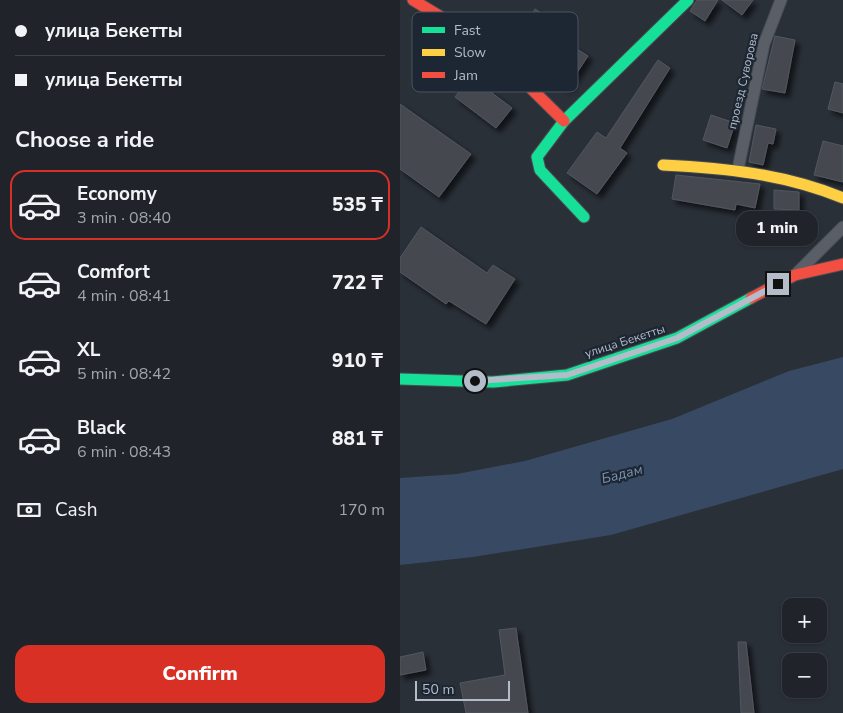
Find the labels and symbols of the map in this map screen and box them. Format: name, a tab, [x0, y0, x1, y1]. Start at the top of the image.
legend	[412, 12, 578, 92]
text: Fast	[454, 21, 480, 40]
street label: проезд Суворова	[724, 31, 762, 131]
text: Slow	[454, 43, 486, 62]
text: Jam	[453, 66, 478, 85]
callout: 1 min	[737, 212, 819, 246]
route end	[767, 273, 789, 295]
street label: улица Бекетты	[583, 321, 667, 361]
route start	[464, 370, 486, 392]
water label: Бадам	[599, 460, 645, 488]
scale bar	[415, 678, 510, 701]

